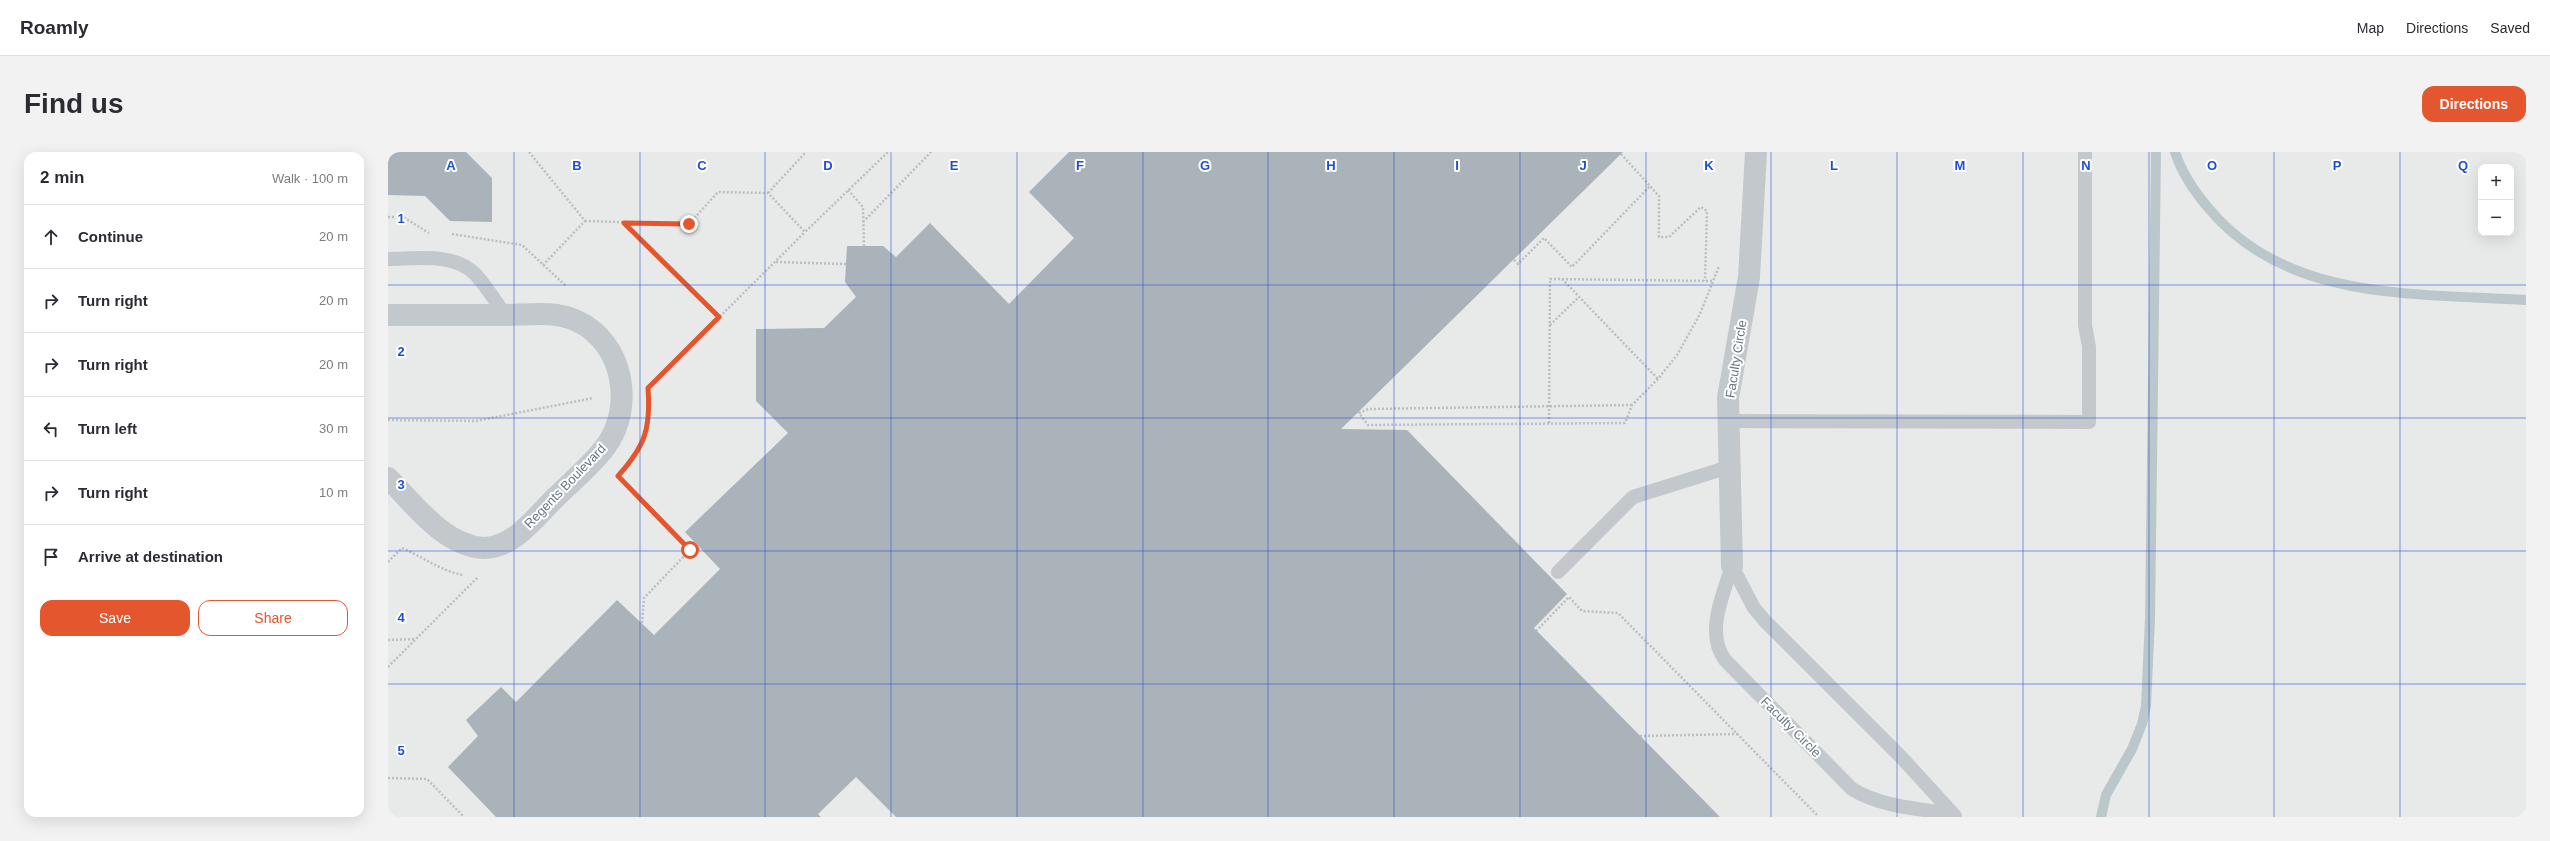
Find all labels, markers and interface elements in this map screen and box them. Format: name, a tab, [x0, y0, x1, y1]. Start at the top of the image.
text: Roamly	[20, 17, 89, 38]
text: Map	[2357, 20, 2384, 36]
text: Directions	[2406, 20, 2468, 36]
text: Saved	[2490, 20, 2530, 36]
button: Directions	[2422, 86, 2526, 122]
text: Find us	[24, 88, 124, 119]
text: A	[446, 158, 456, 173]
text: B	[572, 158, 582, 173]
text: C	[697, 158, 707, 173]
text: D	[823, 158, 833, 173]
text: E	[950, 158, 959, 173]
text: F	[1076, 158, 1084, 173]
text: G	[1200, 158, 1210, 173]
text: H	[1326, 158, 1336, 173]
text: I	[1455, 158, 1459, 173]
text: J	[1579, 158, 1587, 173]
text: K	[1704, 158, 1714, 173]
text: L	[1830, 158, 1838, 173]
text: M	[1955, 158, 1965, 173]
text: N	[2081, 158, 2091, 173]
text: O	[2207, 158, 2217, 173]
text: P	[2333, 158, 2342, 173]
text: Q	[2458, 158, 2468, 173]
map controls	[2478, 164, 2514, 236]
button: +	[2478, 164, 2514, 200]
text: 2 min	[40, 168, 84, 187]
text: Walk · 100 m	[272, 171, 348, 186]
button: −	[2478, 200, 2514, 236]
text: 1	[397, 211, 405, 226]
route end	[680, 215, 698, 233]
icon: ahead	[40, 226, 62, 248]
text: Continue	[78, 228, 143, 245]
text: 20 m	[319, 229, 348, 244]
icon: right	[40, 290, 62, 312]
text: Turn right	[78, 292, 148, 309]
text: 20 m	[319, 293, 348, 308]
street label: Faculty Circle	[1722, 319, 1750, 399]
text: 2	[397, 344, 405, 359]
icon: right	[40, 354, 62, 376]
text: Turn right	[78, 356, 148, 373]
text: 20 m	[319, 357, 348, 372]
icon: left	[40, 418, 62, 440]
text: Turn left	[78, 420, 137, 437]
text: 30 m	[319, 421, 348, 436]
street label: Regents Boulevard	[521, 441, 609, 531]
text: 3	[397, 477, 405, 492]
icon: right	[40, 482, 62, 504]
text: Turn right	[78, 484, 148, 501]
text: 10 m	[319, 485, 348, 500]
route start	[681, 541, 699, 559]
icon: arrive	[40, 546, 62, 568]
text: Arrive at destination	[78, 548, 223, 565]
button: Save	[40, 600, 190, 636]
button: Share	[198, 600, 348, 636]
text: 4	[397, 610, 405, 625]
street label: Faculty Circle	[1758, 694, 1824, 760]
text: 5	[397, 743, 405, 758]

